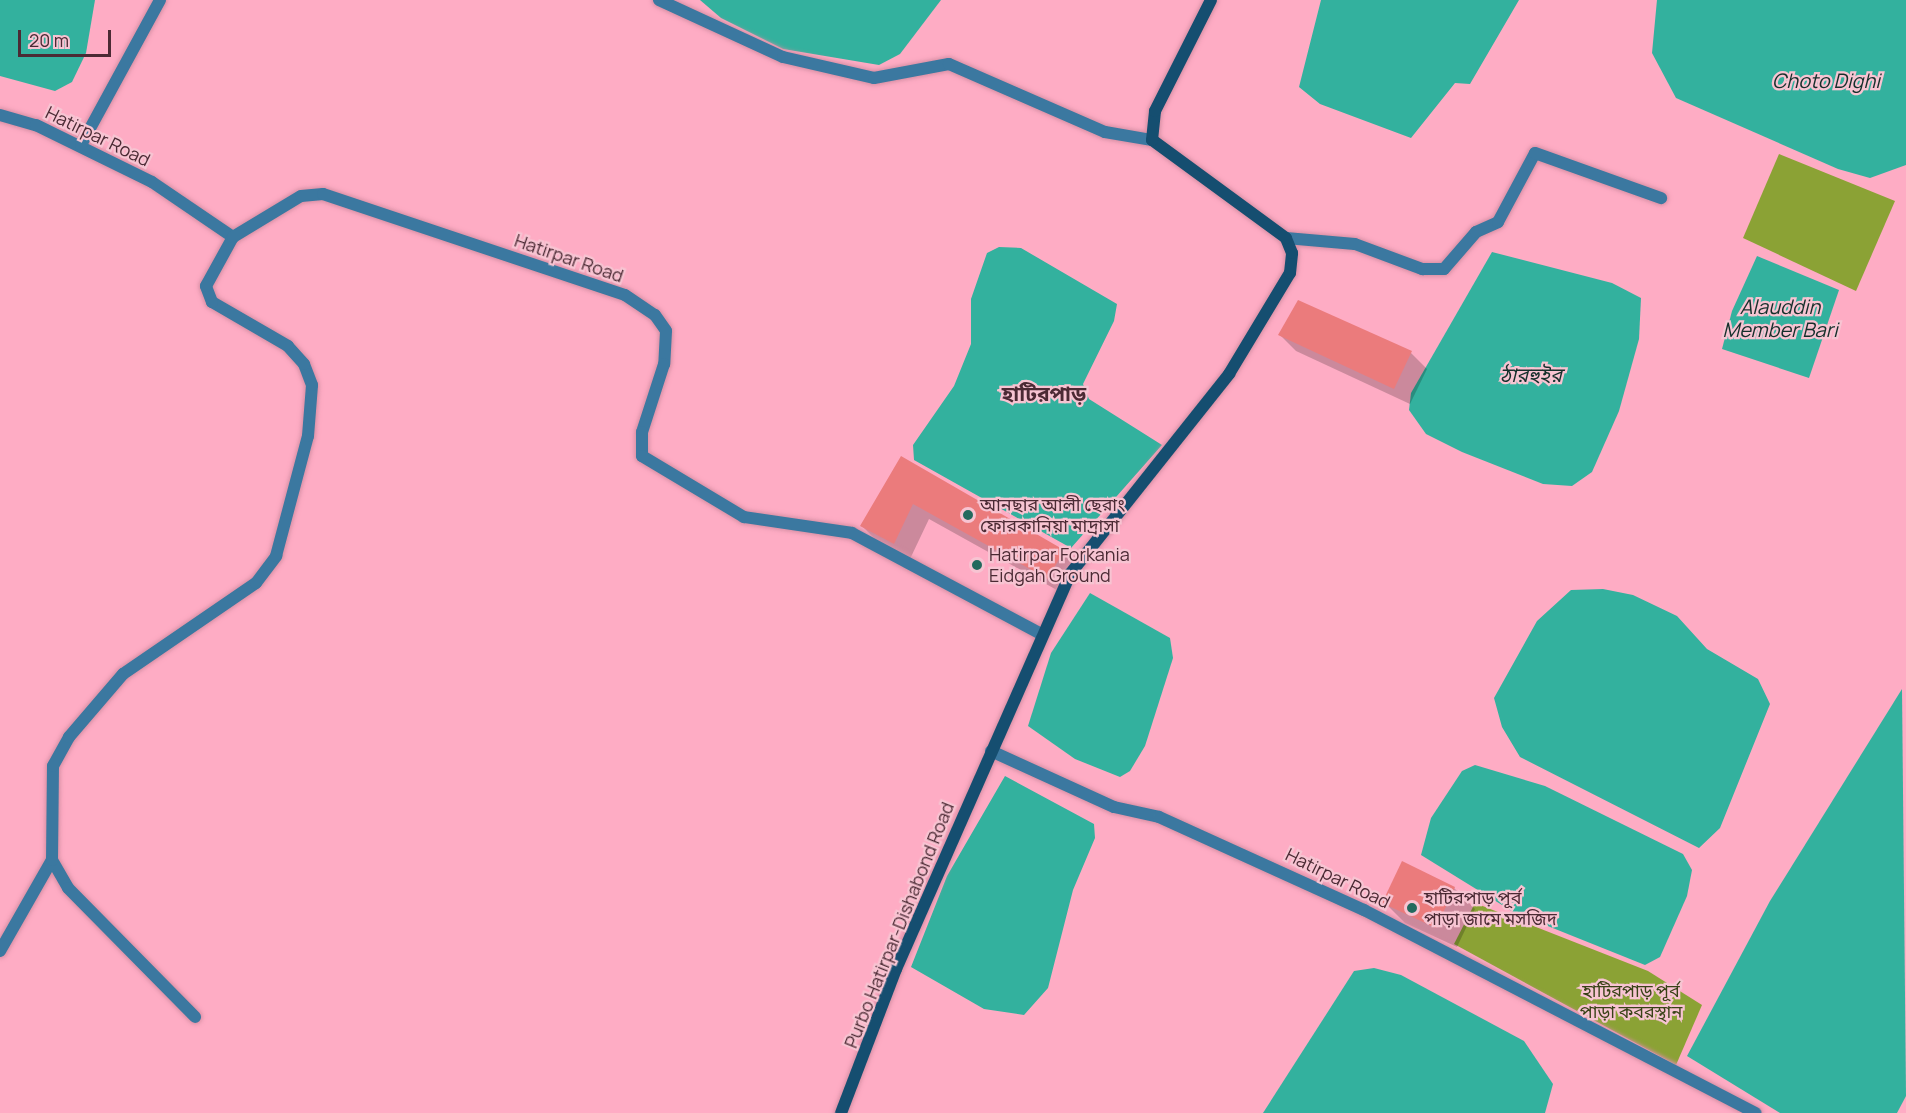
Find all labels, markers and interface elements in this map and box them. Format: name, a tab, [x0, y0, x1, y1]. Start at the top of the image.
scale bar	[21, 18, 114, 56]
text: 20 m	[29, 28, 69, 52]
water label: Choto Dighi	[1772, 68, 1880, 92]
street label: Hatirpar Road	[42, 101, 154, 171]
street label: Hatirpar Road	[512, 229, 626, 287]
water label: Alauddin Member Bari	[1722, 295, 1838, 342]
water label: ঠারহুইর	[1500, 362, 1562, 386]
district label: হাটিরপাড়	[1002, 380, 1086, 406]
place label: আনছার আলী ছেরাং ফোরকানিয়া মাদ্রাসা	[980, 494, 1125, 536]
marker: আনছার আলী ছেরাং ফোরকানিয়া মাদ্রাসা	[961, 508, 975, 522]
place label: Hatirpar Forkania Eidgah Ground	[989, 544, 1130, 586]
marker: Hatirpar Forkania Eidgah Ground	[970, 558, 984, 572]
street label: Purbo Hatirpar-Dishabond Road	[840, 799, 958, 1051]
street label: Hatirpar Road	[1282, 843, 1394, 913]
place label: হাটিরপাড় পূর্ব পাড়া জামে মসজিদ	[1424, 887, 1557, 930]
marker: হাটিরপাড় পূর্ব পাড়া জামে মসজিদ	[1405, 901, 1419, 915]
park label: হাটিরপাড় পূর্ব পাড়া কবরস্থান	[1580, 980, 1682, 1022]

